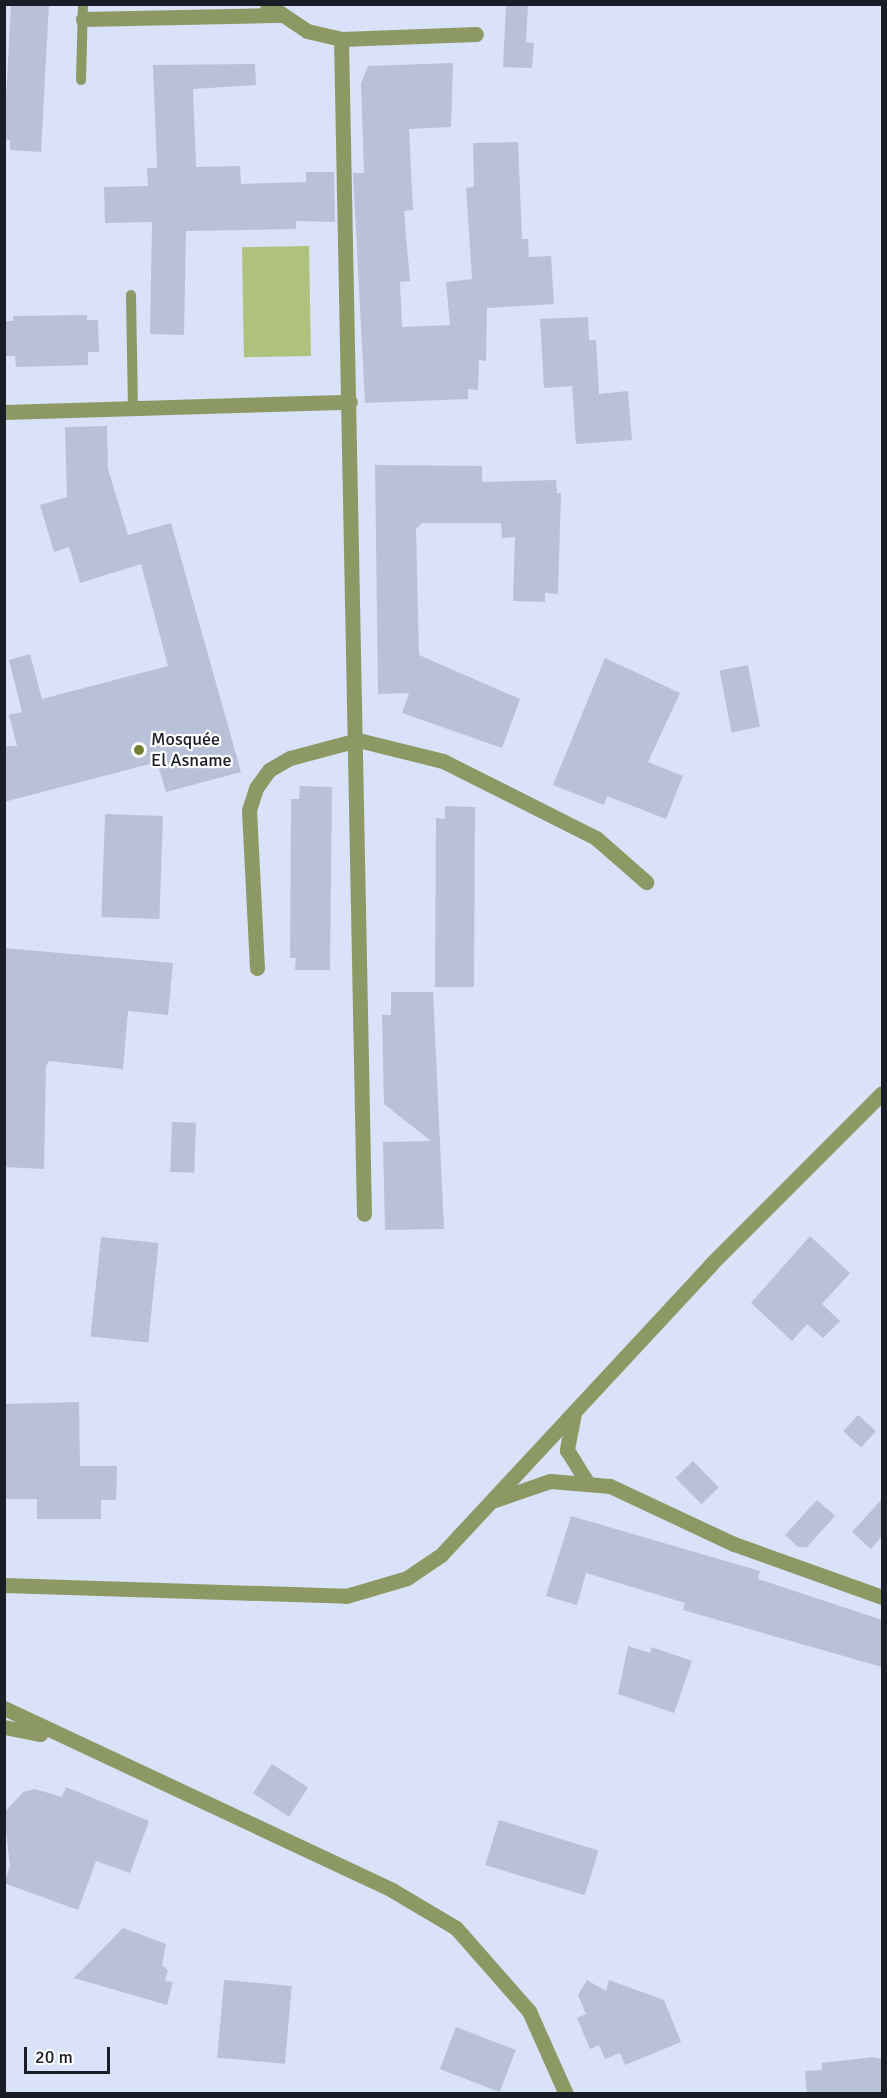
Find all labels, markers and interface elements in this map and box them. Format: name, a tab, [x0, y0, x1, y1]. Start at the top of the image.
place label: Mosquée El Asname	[151, 729, 232, 771]
marker: Mosquée El Asname	[132, 743, 146, 757]
scale bar	[27, 2035, 112, 2073]
text: 20 m	[35, 2046, 73, 2068]

